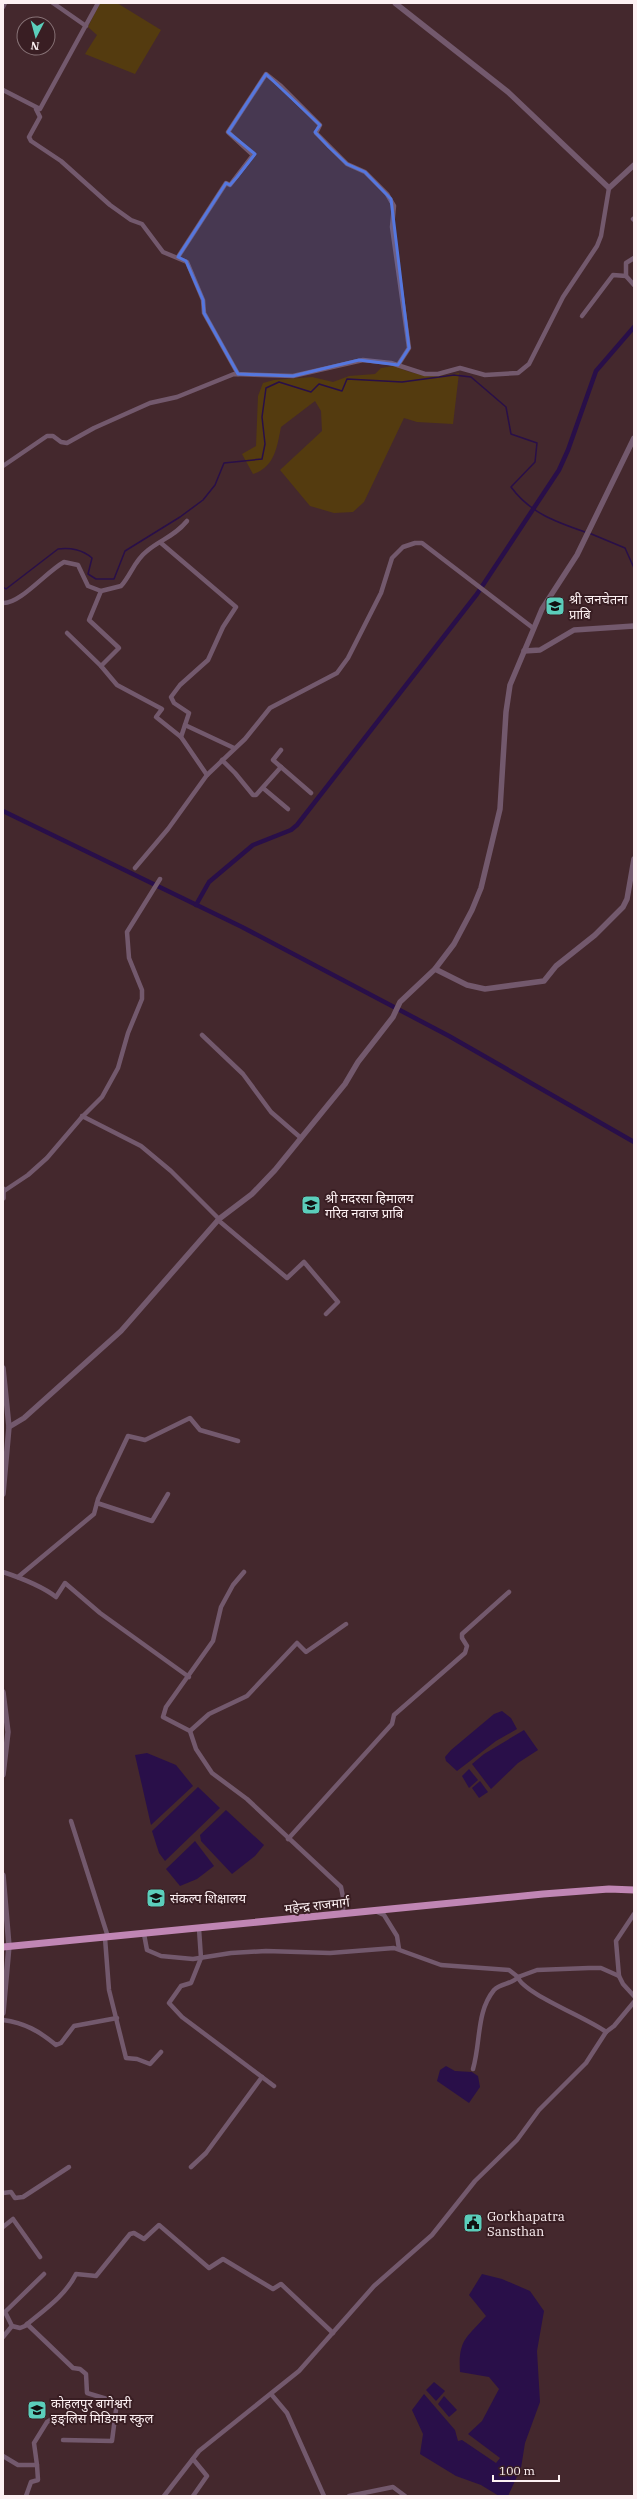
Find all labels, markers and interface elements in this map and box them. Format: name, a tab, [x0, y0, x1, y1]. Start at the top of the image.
north arrow	[16, 16, 56, 56]
text: N	[30, 38, 40, 53]
place label: श्री जनचेतना प्राबि	[569, 591, 628, 623]
school or university icon: श्री जनचेतना प्राबि	[544, 595, 566, 617]
place label: श्री मदरसा हिमालय गरिव नवाज प्राबि	[325, 1190, 414, 1222]
school or university icon: श्री मदरसा हिमालय गरिव नवाज प्राबि	[300, 1194, 322, 1216]
school or university icon: संकल्प शिक्षालय	[145, 1887, 167, 1909]
place label: संकल्प शिक्षालय	[170, 1890, 246, 1907]
street label: महेन्द्र राजमार्ग	[284, 1894, 351, 1917]
place label: Gorkhapatra Sansthan	[487, 2208, 565, 2240]
public building icon: Gorkhapatra Sansthan	[462, 2212, 484, 2234]
place label: कोहलपुर बागेश्वरी इङ्लिस मिडियम स्कुल	[51, 2395, 153, 2427]
school or university icon: कोहलपुर बागेश्वरी इङ्लिस मिडियम स्कुल	[26, 2399, 48, 2421]
scale bar	[493, 2457, 559, 2483]
text: 100 m	[499, 2463, 535, 2478]

